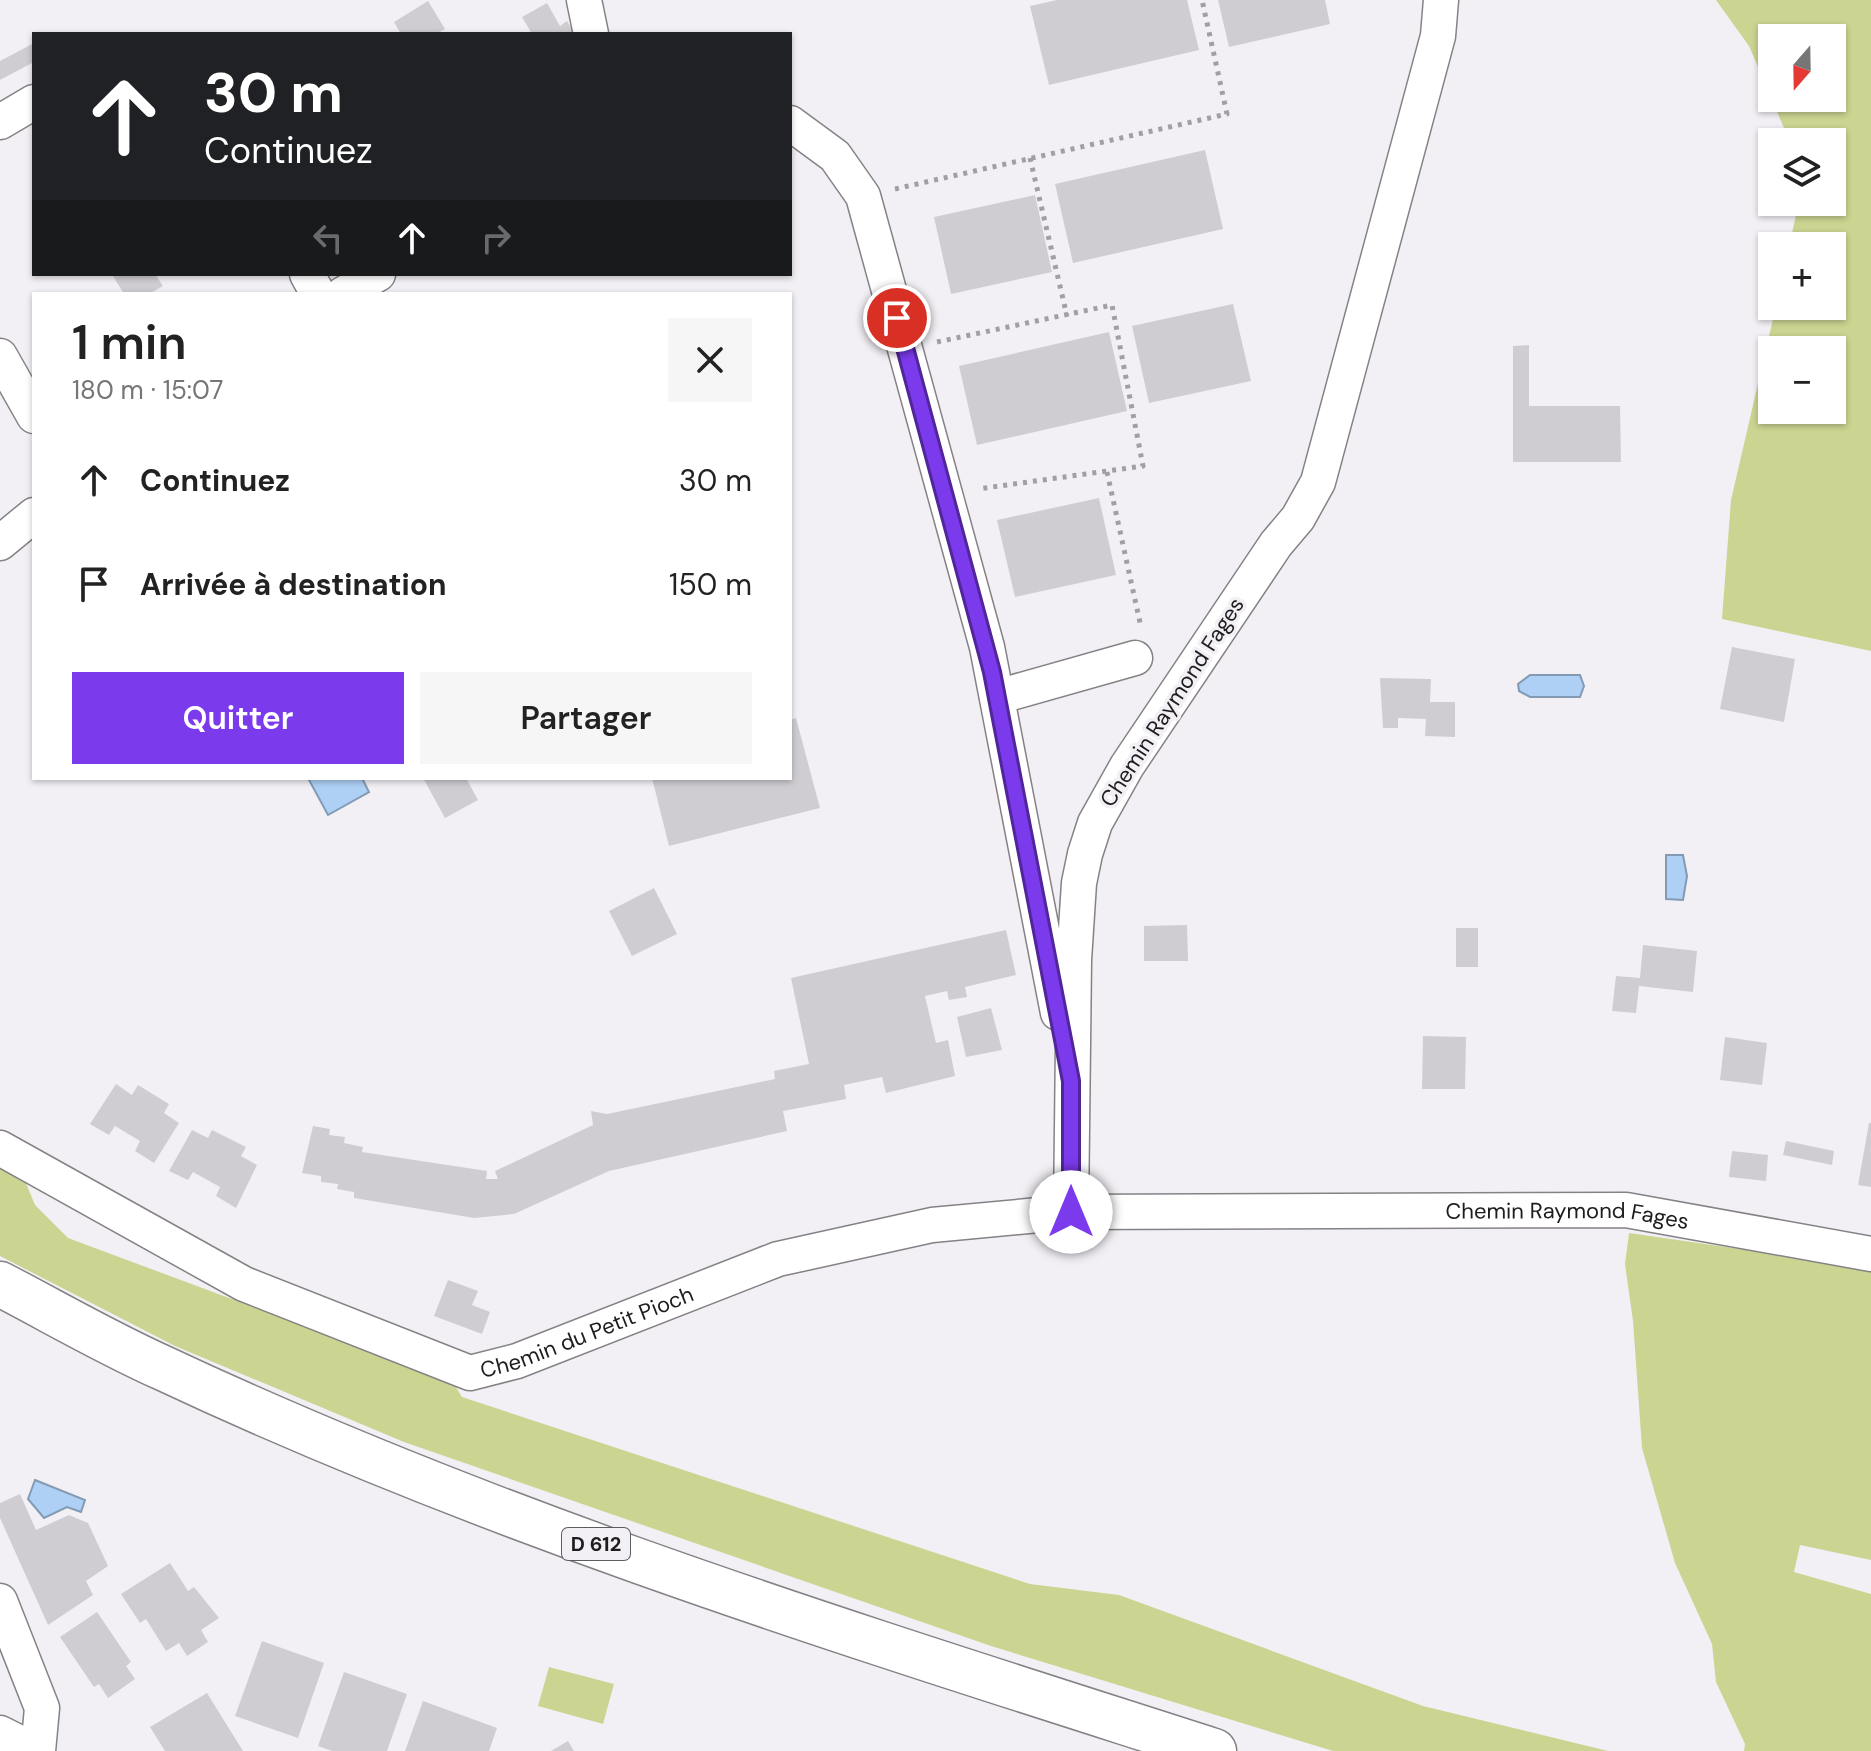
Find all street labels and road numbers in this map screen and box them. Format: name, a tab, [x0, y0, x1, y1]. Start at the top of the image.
street label: Chemin Raymond Fages	[1093, 592, 1251, 812]
street label: Chemin Raymond Fages	[1445, 1196, 1691, 1236]
street label: Chemin du Petit Pioch	[477, 1279, 697, 1384]
road number: D 612	[562, 1528, 630, 1560]

